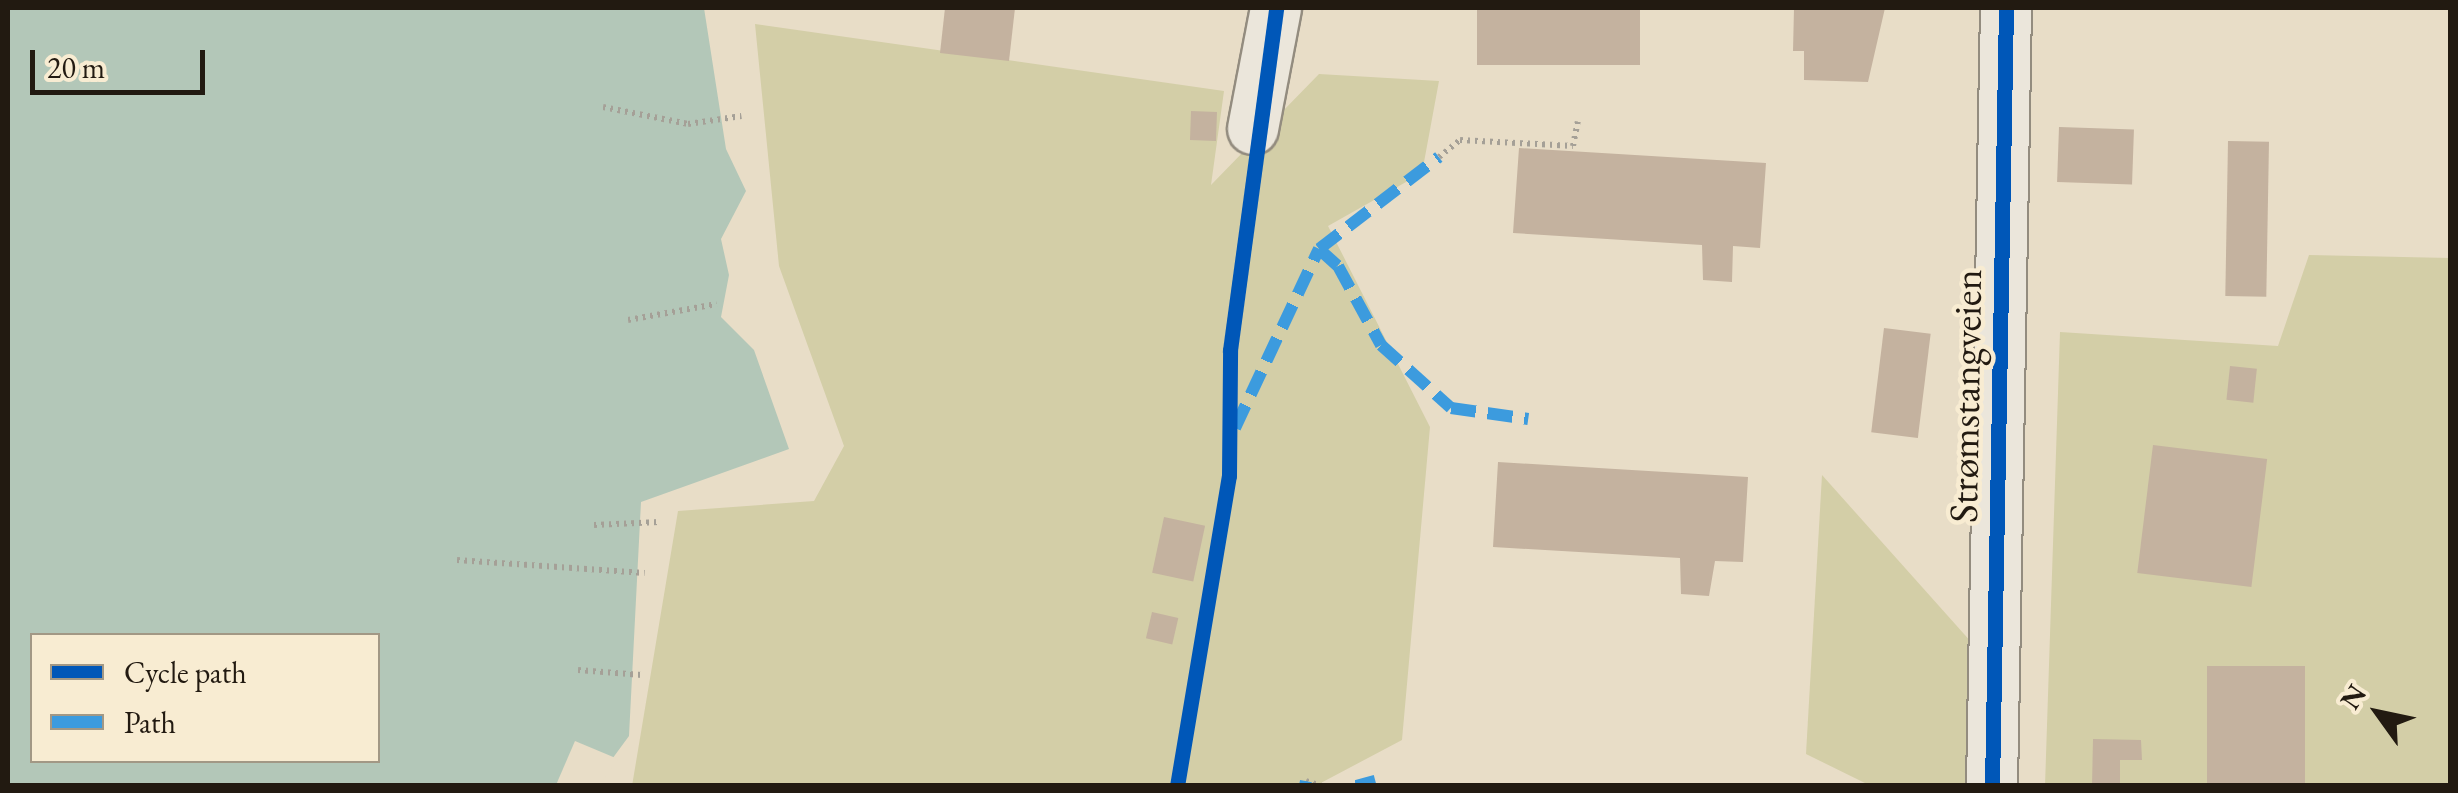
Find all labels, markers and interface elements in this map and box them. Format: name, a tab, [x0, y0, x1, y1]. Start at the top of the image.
scale bar	[35, 30, 210, 92]
text: 20 m	[47, 48, 105, 87]
street label: Strømstangveien	[1939, 269, 1991, 523]
legend	[30, 633, 380, 763]
text: Cycle path	[124, 653, 247, 692]
north arrow	[2328, 663, 2428, 763]
text: N	[2332, 677, 2374, 716]
text: Path	[124, 703, 176, 742]

